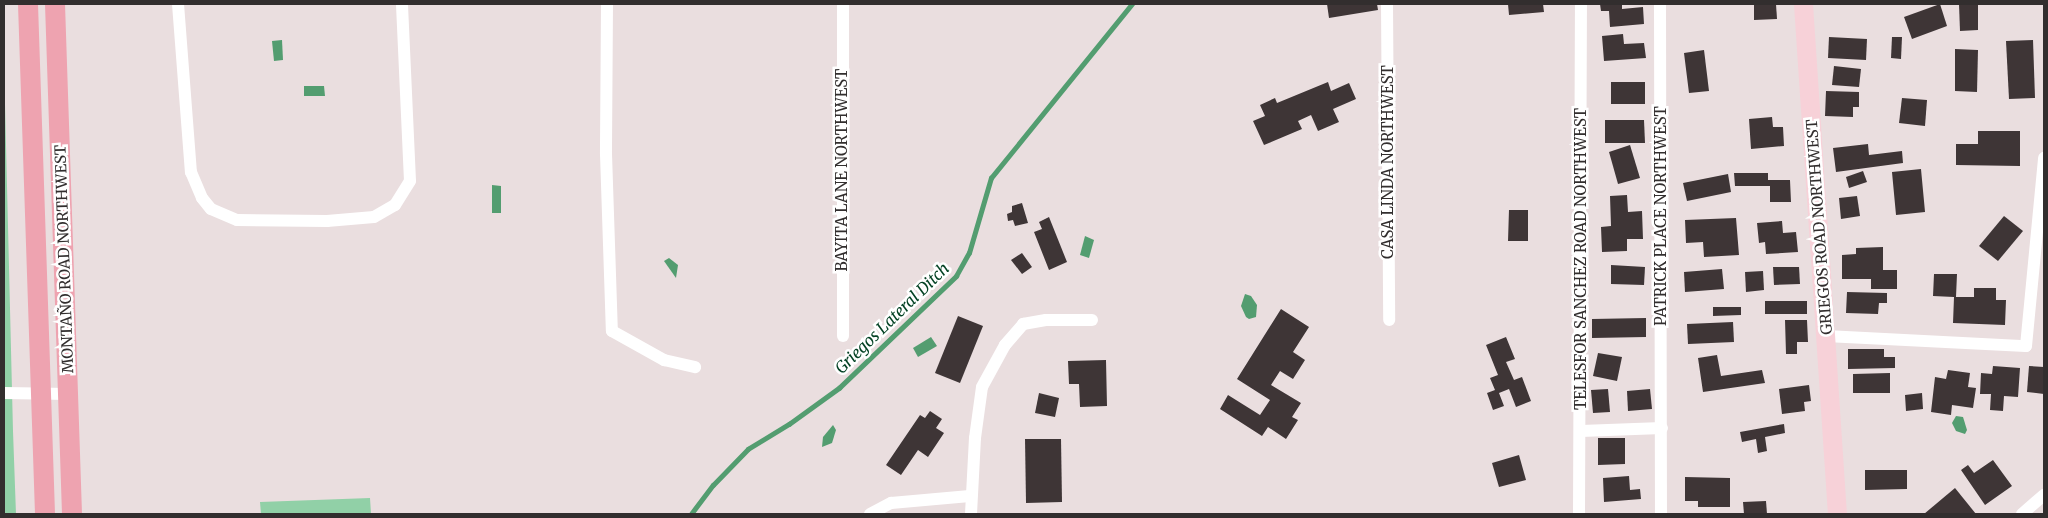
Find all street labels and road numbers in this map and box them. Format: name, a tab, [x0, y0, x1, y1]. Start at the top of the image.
street label: CASA LINDA NORTHWEST	[1379, 65, 1397, 259]
street label: BAYITA LANE NORTHWEST	[833, 69, 851, 271]
street label: PATRICK PLACE NORTHWEST	[1652, 106, 1670, 326]
street label: TELESFOR SANCHEZ ROAD NORTHWEST	[1572, 108, 1590, 410]
street label: GRIEGOS ROAD NORTHWEST	[1802, 119, 1836, 335]
street label: MONTAÑO ROAD NORTHWEST	[51, 144, 77, 374]

